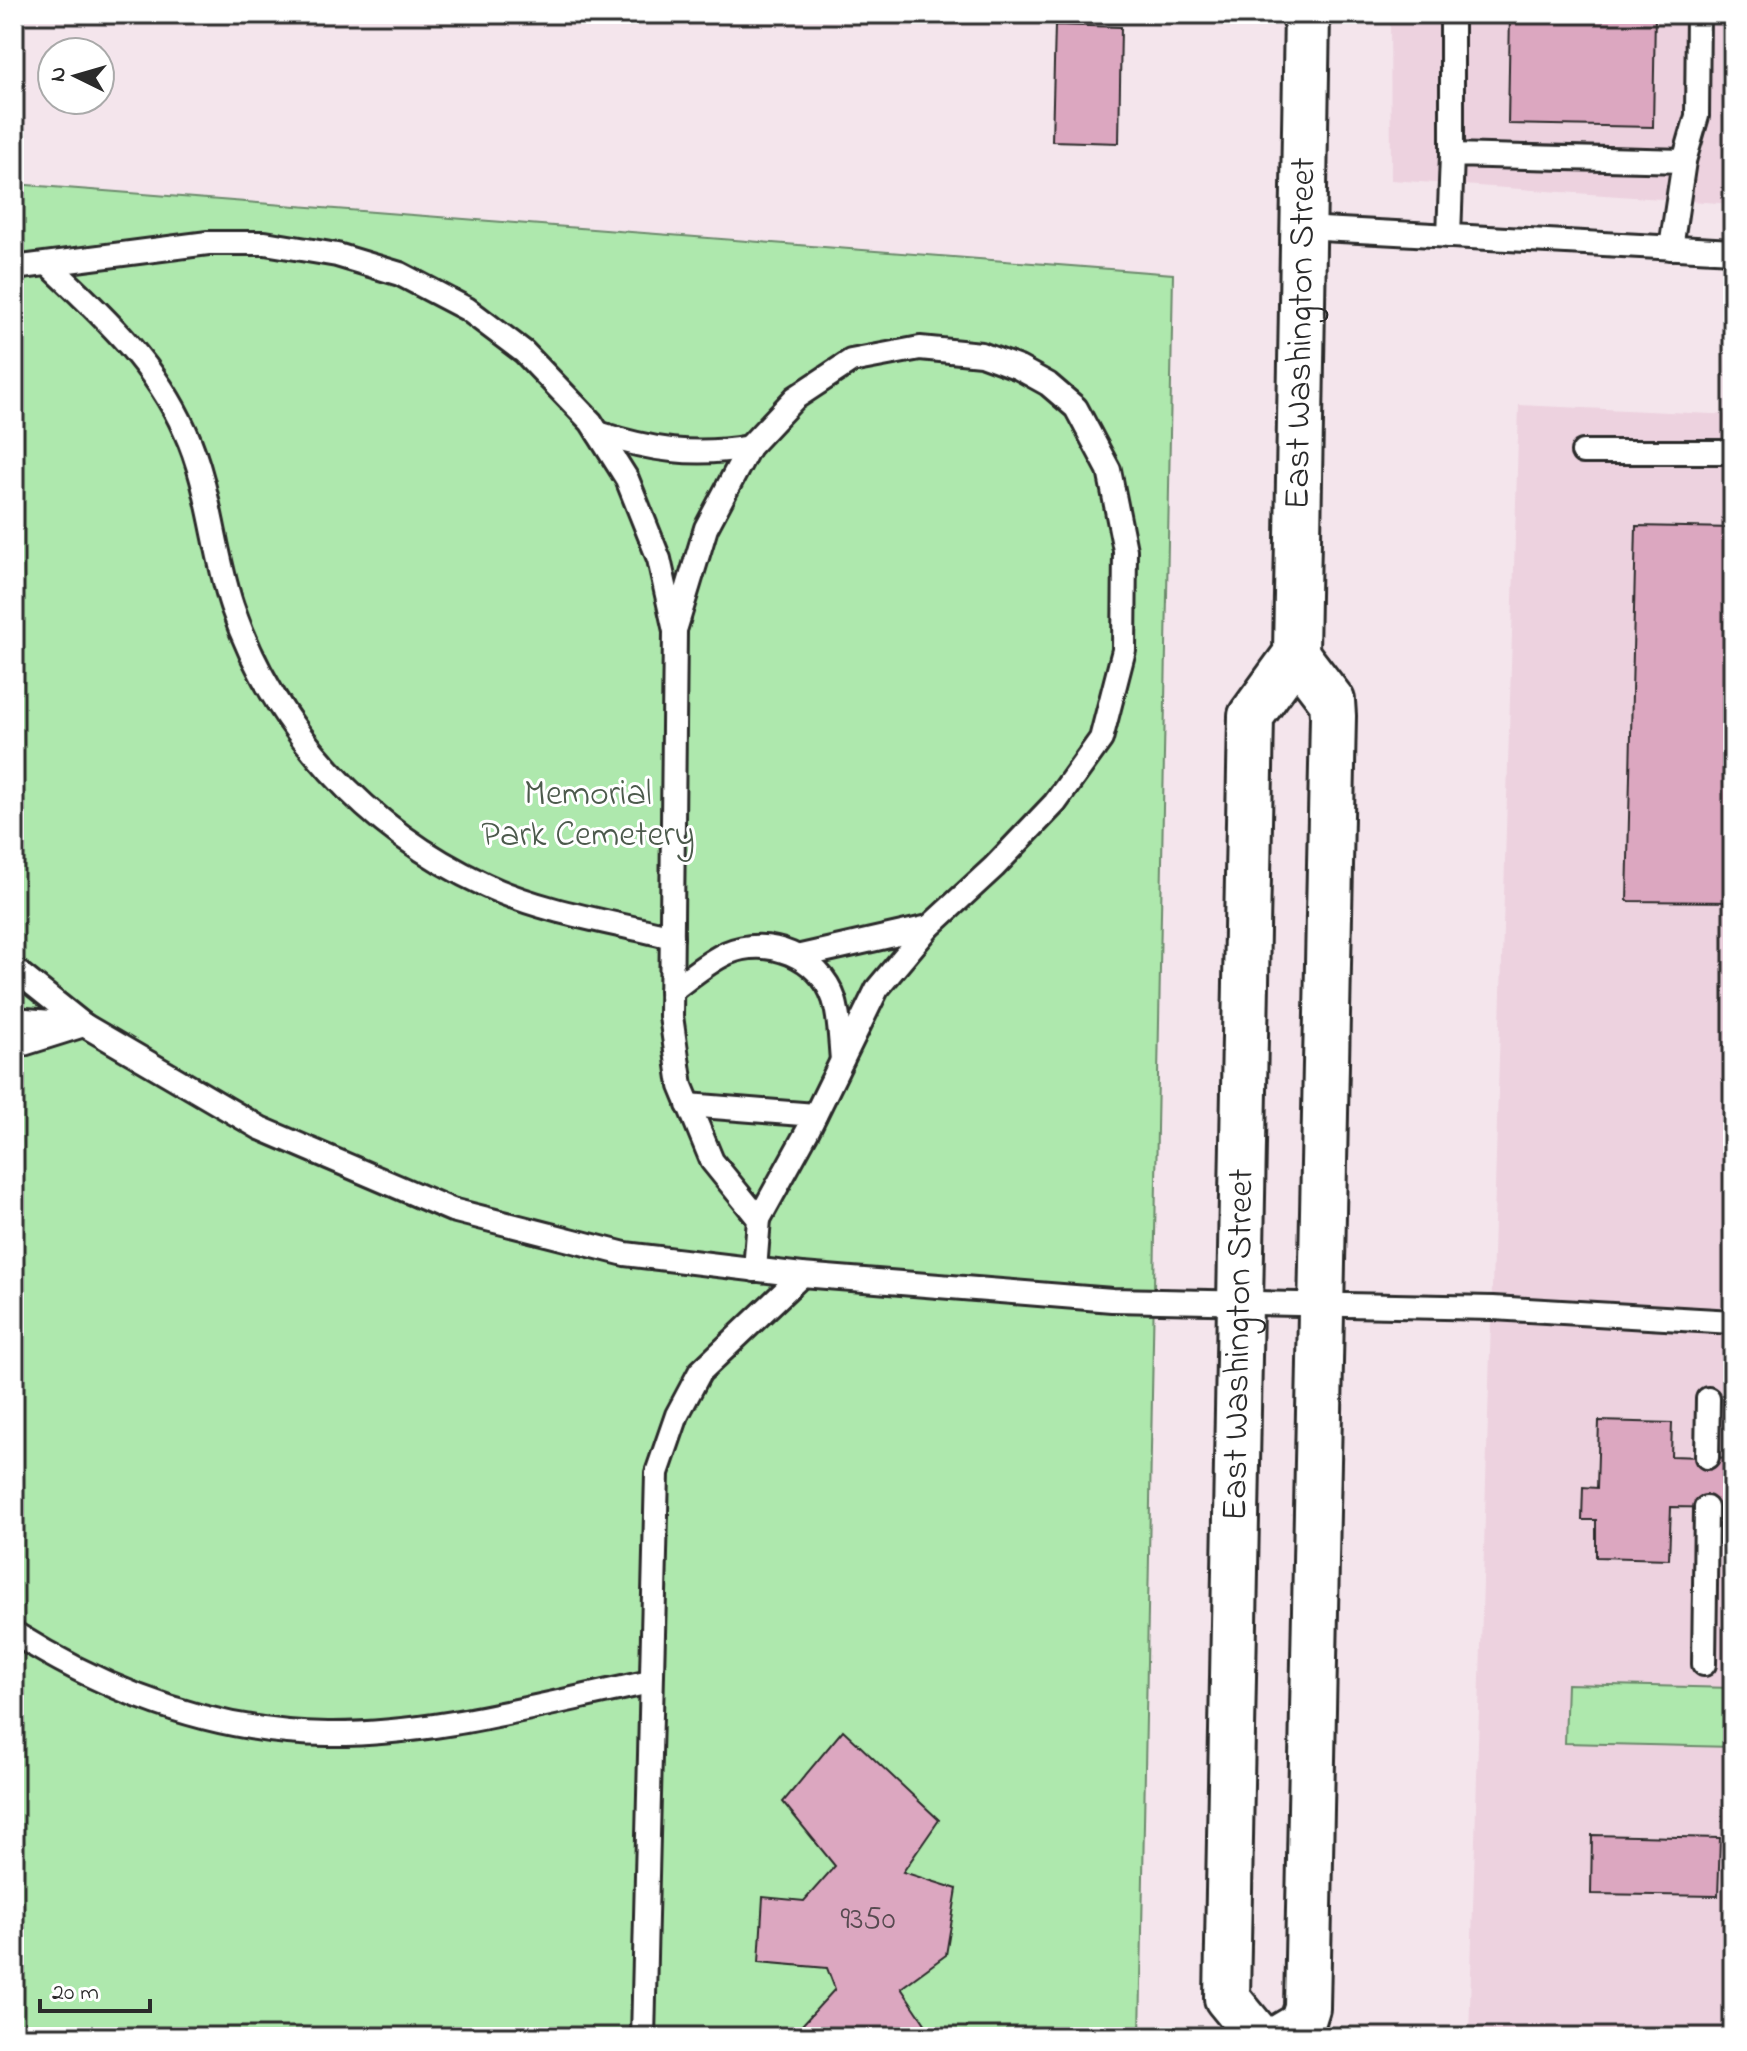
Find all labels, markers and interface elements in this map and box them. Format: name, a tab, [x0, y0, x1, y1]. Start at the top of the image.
north arrow	[36, 36, 116, 116]
text: N	[42, 66, 76, 83]
street label: East Washington Street	[1272, 157, 1331, 510]
park label: Memorial Park Cemetery	[481, 769, 695, 863]
street label: East Washington Street	[1209, 1168, 1269, 1521]
house number: 9350	[841, 1897, 895, 1944]
scale bar	[40, 1963, 150, 2013]
text: 20 m	[52, 1976, 99, 2011]

